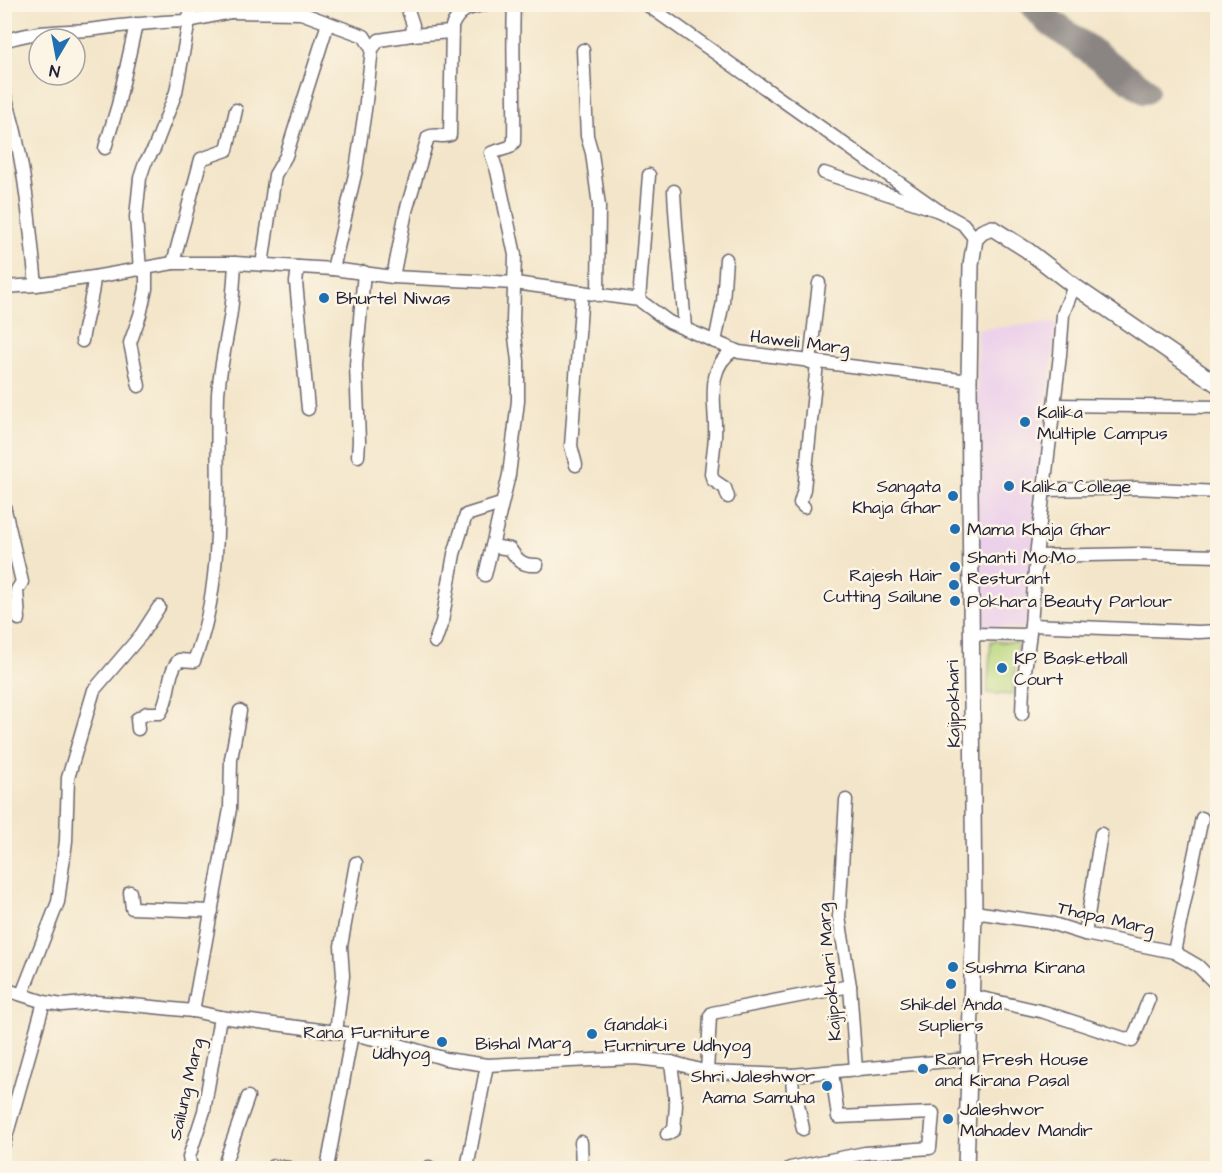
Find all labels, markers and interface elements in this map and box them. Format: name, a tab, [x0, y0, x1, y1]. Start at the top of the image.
north arrow	[27, 27, 87, 87]
text: N	[48, 59, 61, 82]
place label: Bhurtel Niwas	[336, 286, 451, 311]
marker: Bhurtel Niwas	[317, 291, 331, 305]
street label: Haweli Marg	[748, 324, 851, 362]
place label: Kalika Multiple Campus	[1037, 400, 1168, 446]
marker: Kalika Multiple Campus	[1018, 415, 1032, 429]
place label: Sangata Khaja Ghar	[852, 474, 941, 520]
place label: Kalika College	[1021, 474, 1132, 500]
marker: Kalika College	[1002, 479, 1016, 493]
marker: Sangata Khaja Ghar	[946, 489, 960, 503]
place label: Mama Khaja Ghar	[967, 517, 1110, 542]
marker: Mama Khaja Ghar	[948, 522, 962, 536]
place label: Shanti Mo:Mo Resturant	[967, 545, 1076, 591]
marker: Shanti Mo:Mo Resturant	[948, 560, 962, 574]
place label: Rajesh Hair Cutting Sailune	[823, 563, 942, 610]
marker: Rajesh Hair Cutting Sailune	[947, 578, 961, 592]
place label: Pokhara Beauty Parlour	[967, 589, 1172, 615]
marker: Pokhara Beauty Parlour	[948, 594, 962, 608]
place label: KP Basketball Court	[1014, 646, 1128, 692]
street label: Kajipokhari	[940, 660, 967, 748]
marker: KP Basketball Court	[995, 661, 1009, 675]
street label: Thapa Marg	[1055, 895, 1157, 943]
street label: Kajipokhari Marg	[811, 902, 849, 1042]
place label: Sushma Kirana	[965, 955, 1085, 980]
marker: Sushma Kirana	[946, 960, 960, 974]
marker: Shikdel Anda Supliers	[944, 977, 958, 991]
place label: Shikdel Anda Supliers	[900, 992, 1002, 1038]
place label: Gandaki Furnirure Udhyog	[604, 1012, 751, 1059]
place label: Rana Furniture Udhyog	[303, 1020, 430, 1067]
marker: Gandaki Furnirure Udhyog	[585, 1027, 599, 1041]
street label: Bishal Marg	[475, 1030, 571, 1058]
marker: Rana Furniture Udhyog	[435, 1035, 449, 1049]
street label: Sailung Marg	[163, 1036, 211, 1143]
place label: Rana Fresh House and Kirana Pasal	[935, 1047, 1089, 1093]
marker: Rana Fresh House and Kirana Pasal	[916, 1062, 930, 1076]
place label: Shri Jaleshwor Aama Samuha	[691, 1064, 815, 1110]
marker: Shri Jaleshwor Aama Samuha	[820, 1079, 834, 1093]
place label: Jaleshwor Mahadev Mandir	[960, 1097, 1093, 1143]
marker: Jaleshwor Mahadev Mandir	[941, 1112, 955, 1126]

